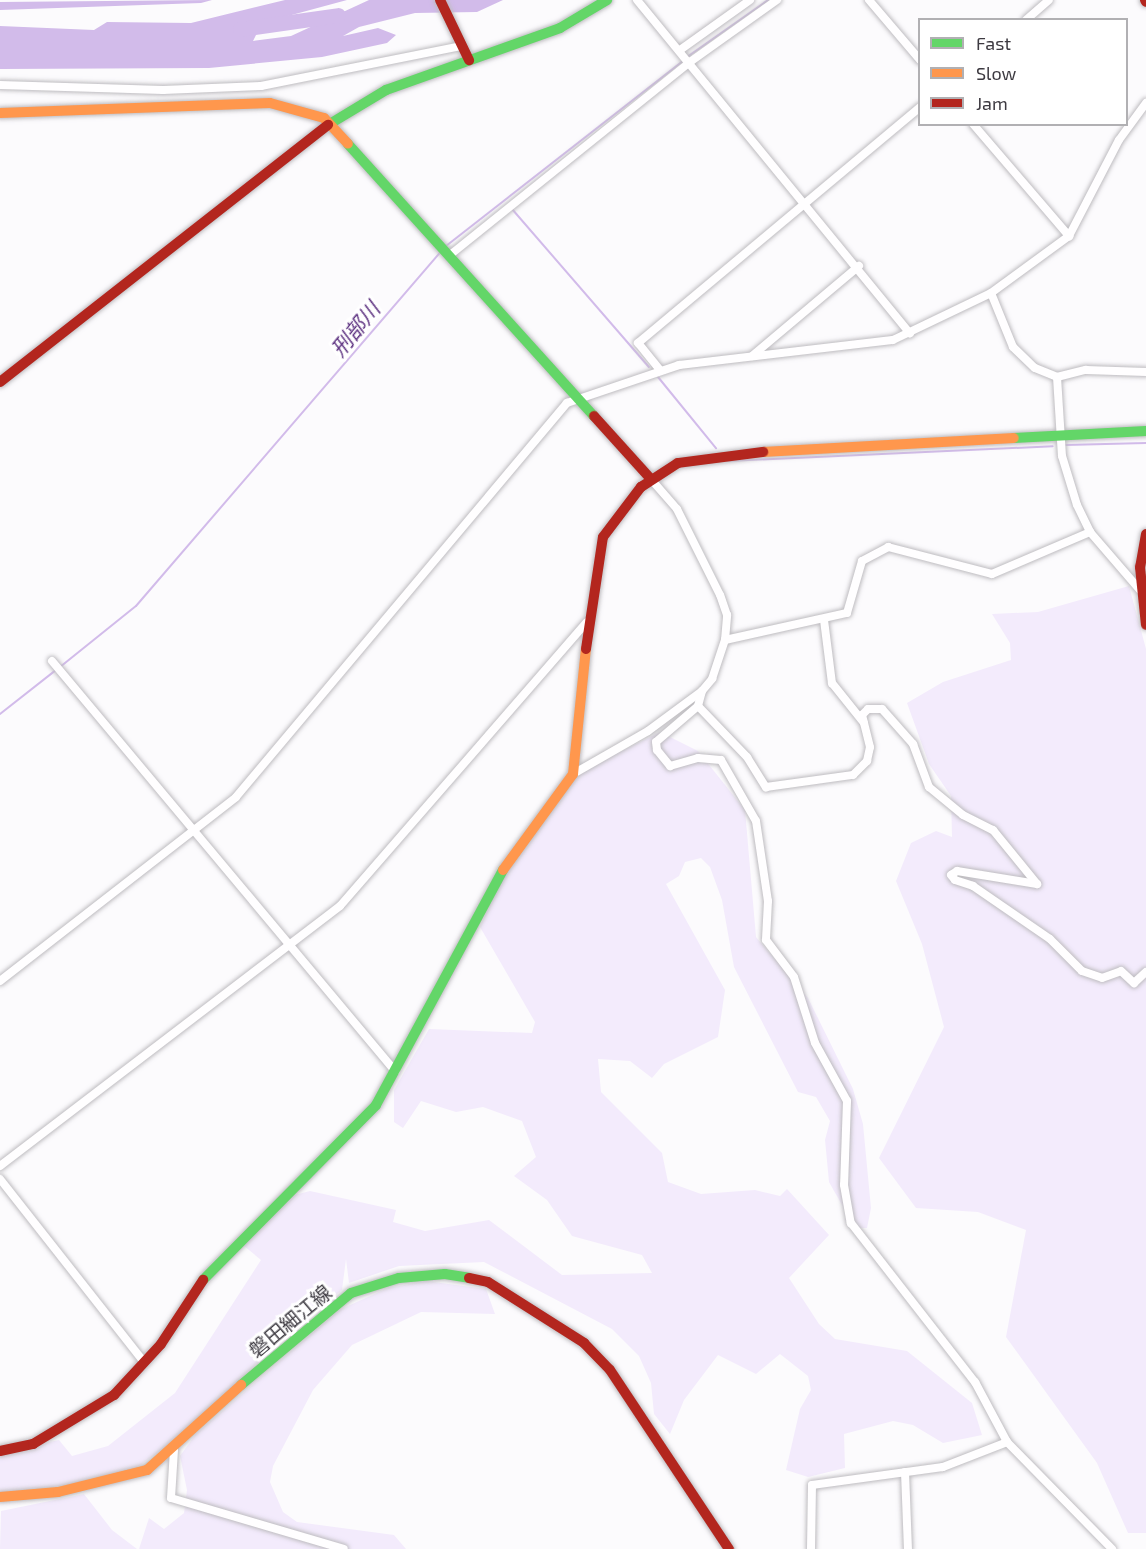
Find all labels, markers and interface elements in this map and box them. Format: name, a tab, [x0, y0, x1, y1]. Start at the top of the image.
legend	[918, 18, 1128, 126]
text: Fast	[976, 32, 1011, 54]
text: Slow	[976, 62, 1016, 84]
text: Jam	[976, 92, 1008, 114]
water label: 刑部川	[325, 297, 385, 361]
street label: 磐田細江線	[244, 1280, 336, 1362]

